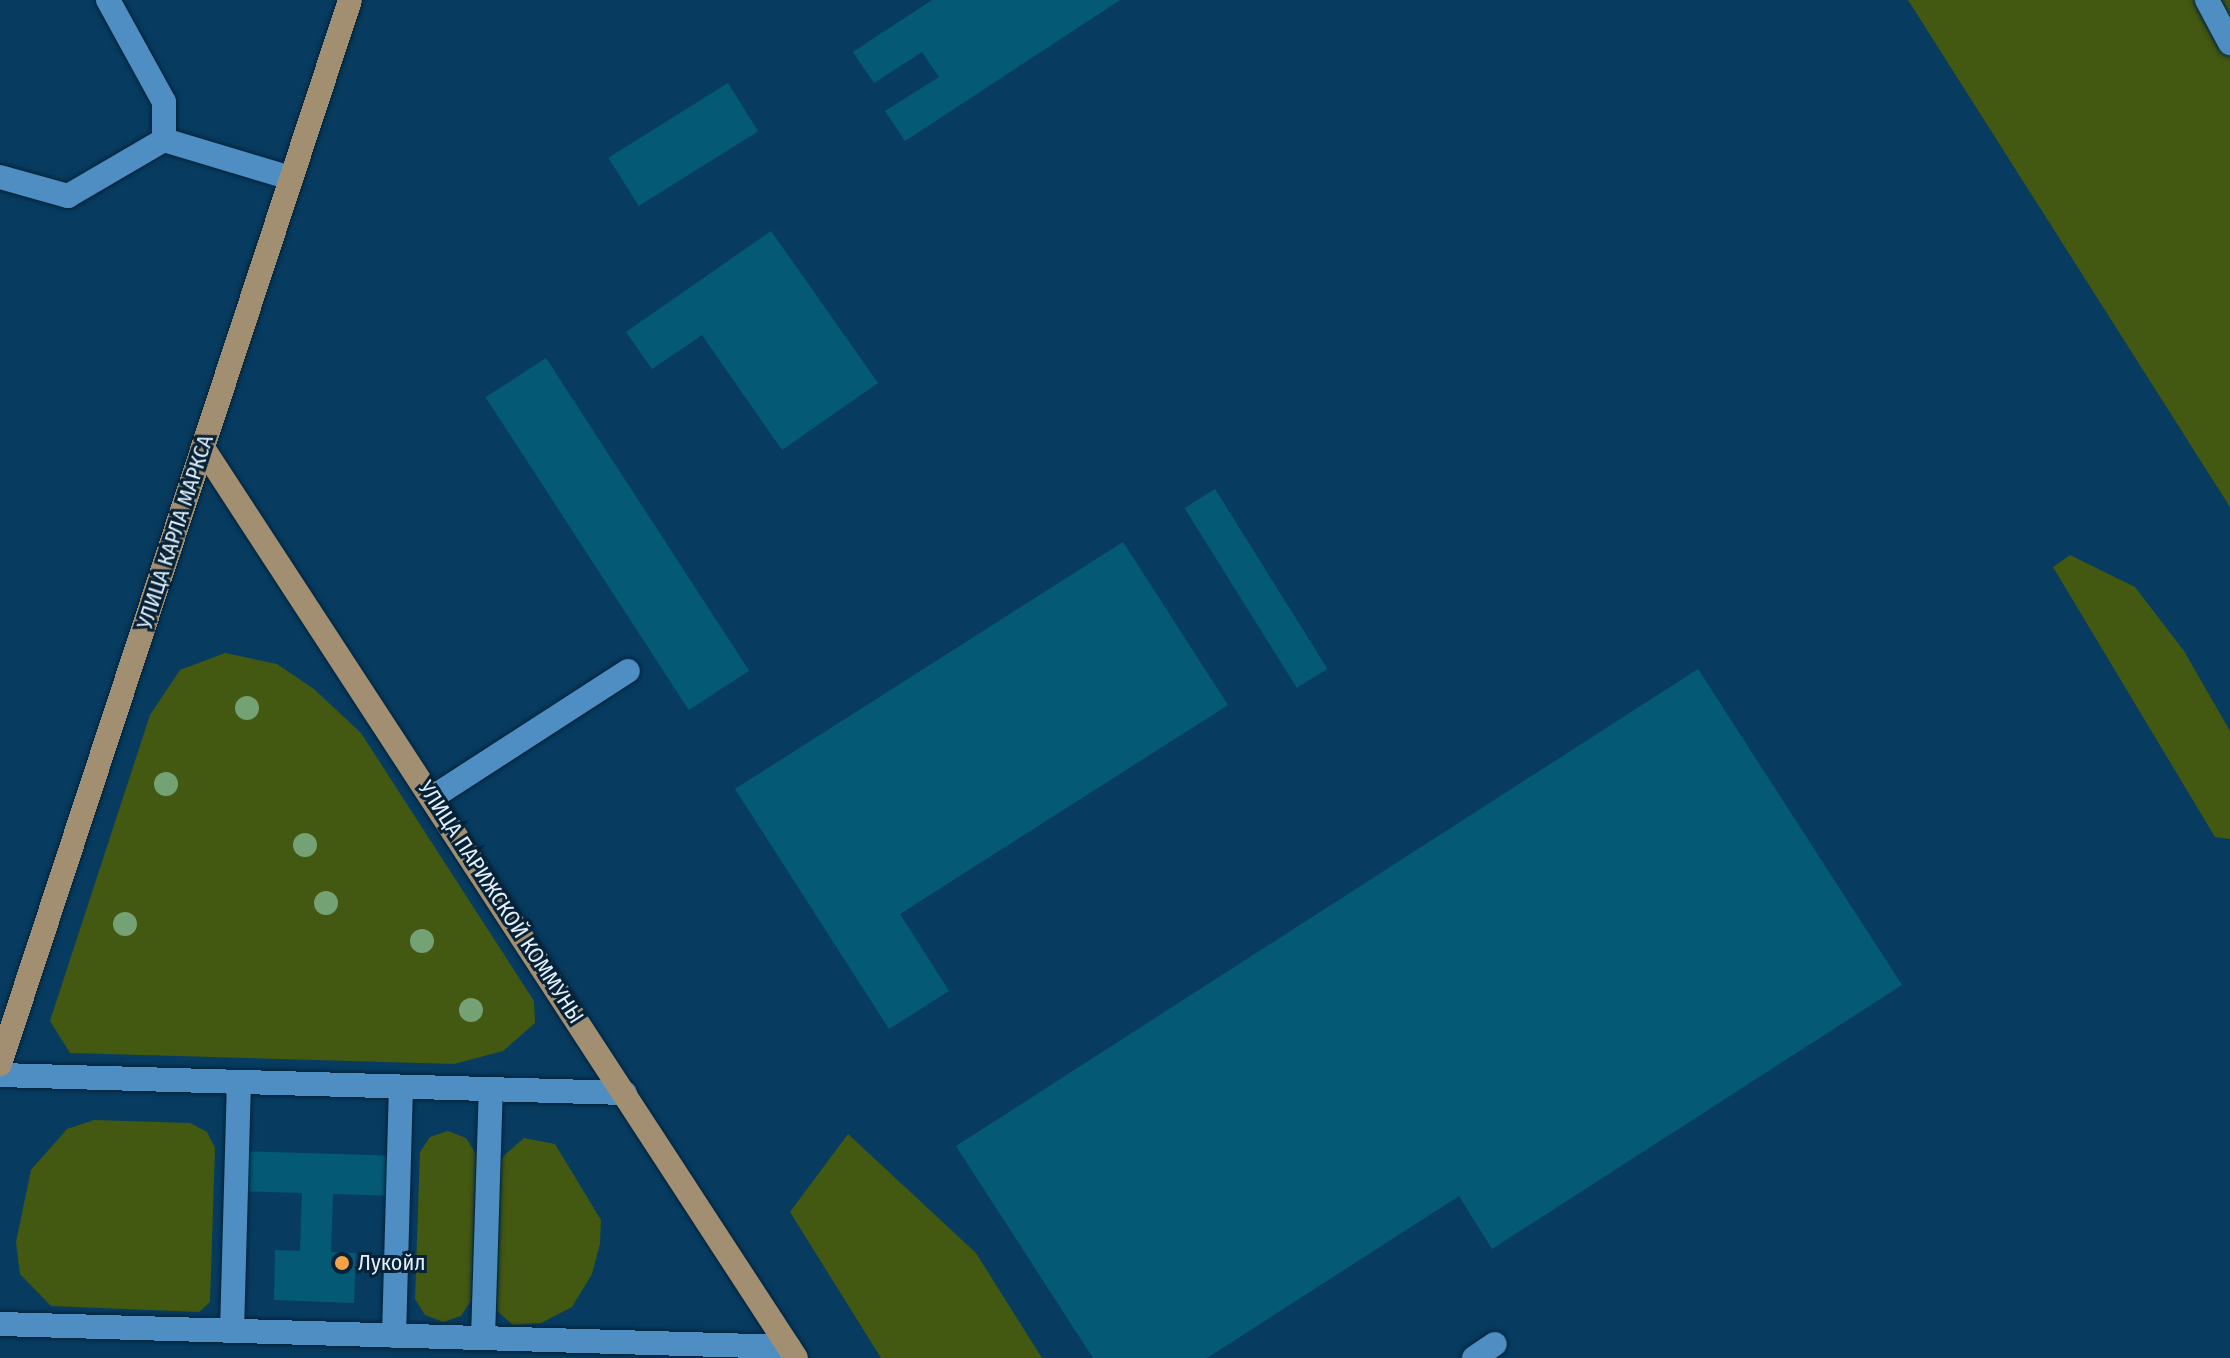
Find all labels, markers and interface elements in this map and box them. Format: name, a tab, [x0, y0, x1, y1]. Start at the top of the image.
street label: УЛИЦА КАРЛА МАРКСА	[131, 432, 219, 632]
street label: УЛИЦА ПАРИЖСКОЙ КОММУНЫ	[413, 776, 589, 1028]
place label: Лукойл	[358, 1250, 426, 1276]
marker: Лукойл	[333, 1254, 351, 1272]

